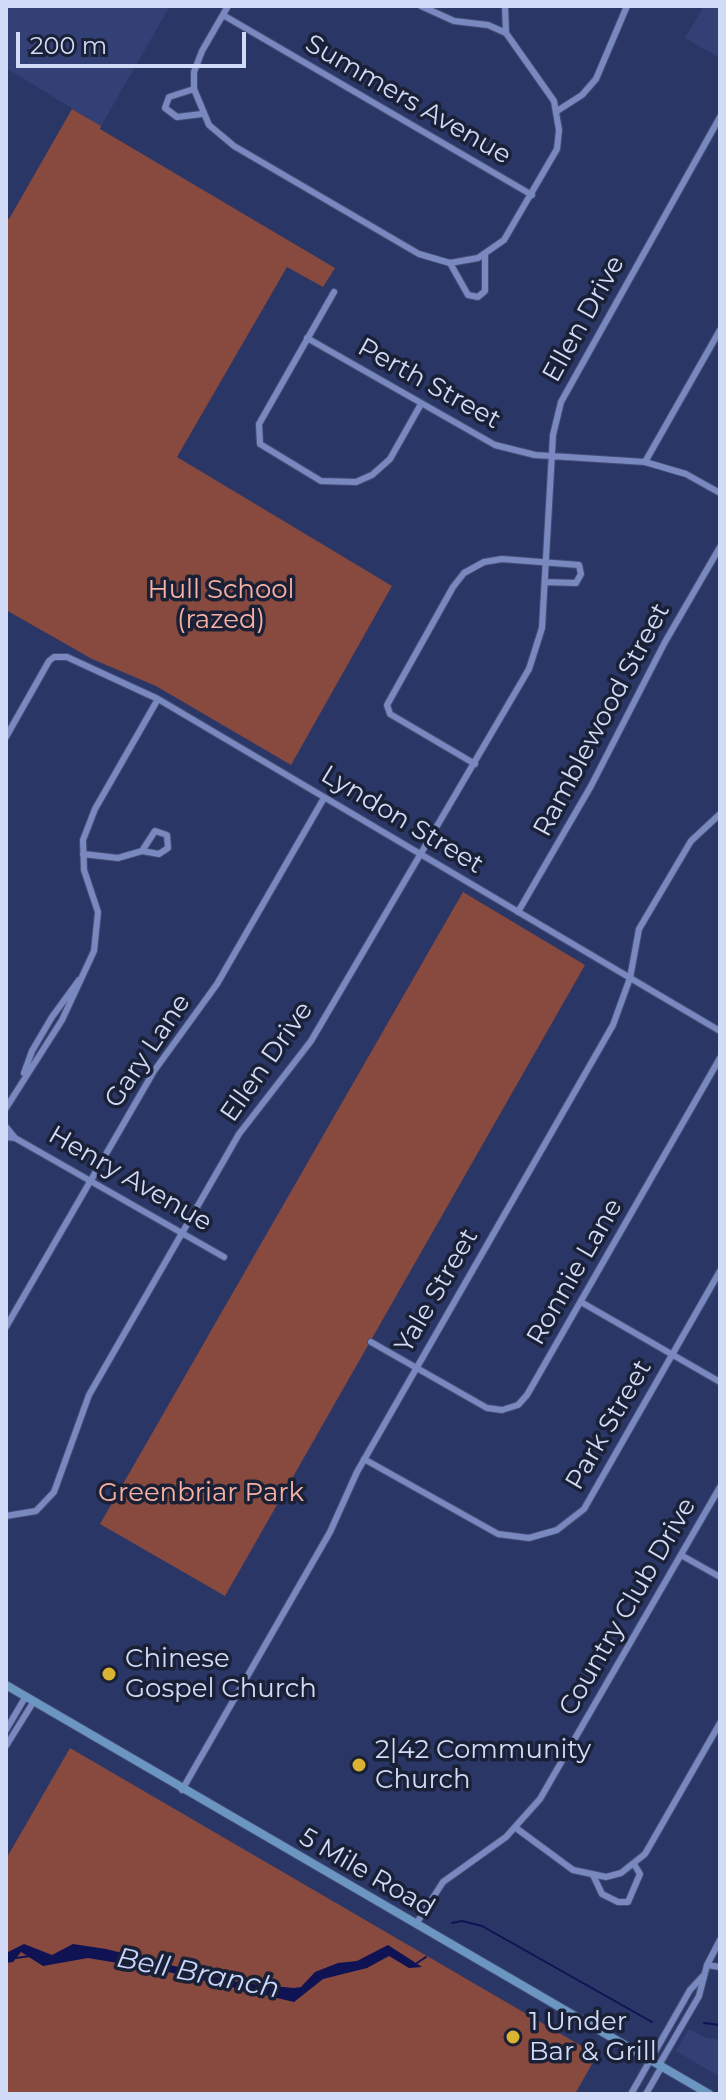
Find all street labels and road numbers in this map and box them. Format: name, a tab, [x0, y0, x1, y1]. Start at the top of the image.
street label: Summers Avenue	[300, 28, 516, 172]
street label: Ellen Drive	[537, 250, 631, 388]
street label: Perth Street	[352, 332, 506, 436]
street label: Ramblewood Street	[527, 598, 677, 842]
street label: Lyndon Street	[315, 759, 489, 881]
street label: Gary Lane	[99, 988, 197, 1114]
street label: Ellen Drive	[214, 996, 320, 1128]
street label: Henry Avenue	[43, 1120, 217, 1238]
street label: Ronnie Lane	[521, 1193, 629, 1351]
street label: Yale Street	[389, 1223, 485, 1359]
street label: Park Street	[559, 1354, 659, 1496]
street label: Country Club Drive	[553, 1493, 703, 1721]
street label: 5 Mile Road	[294, 1822, 440, 1924]

